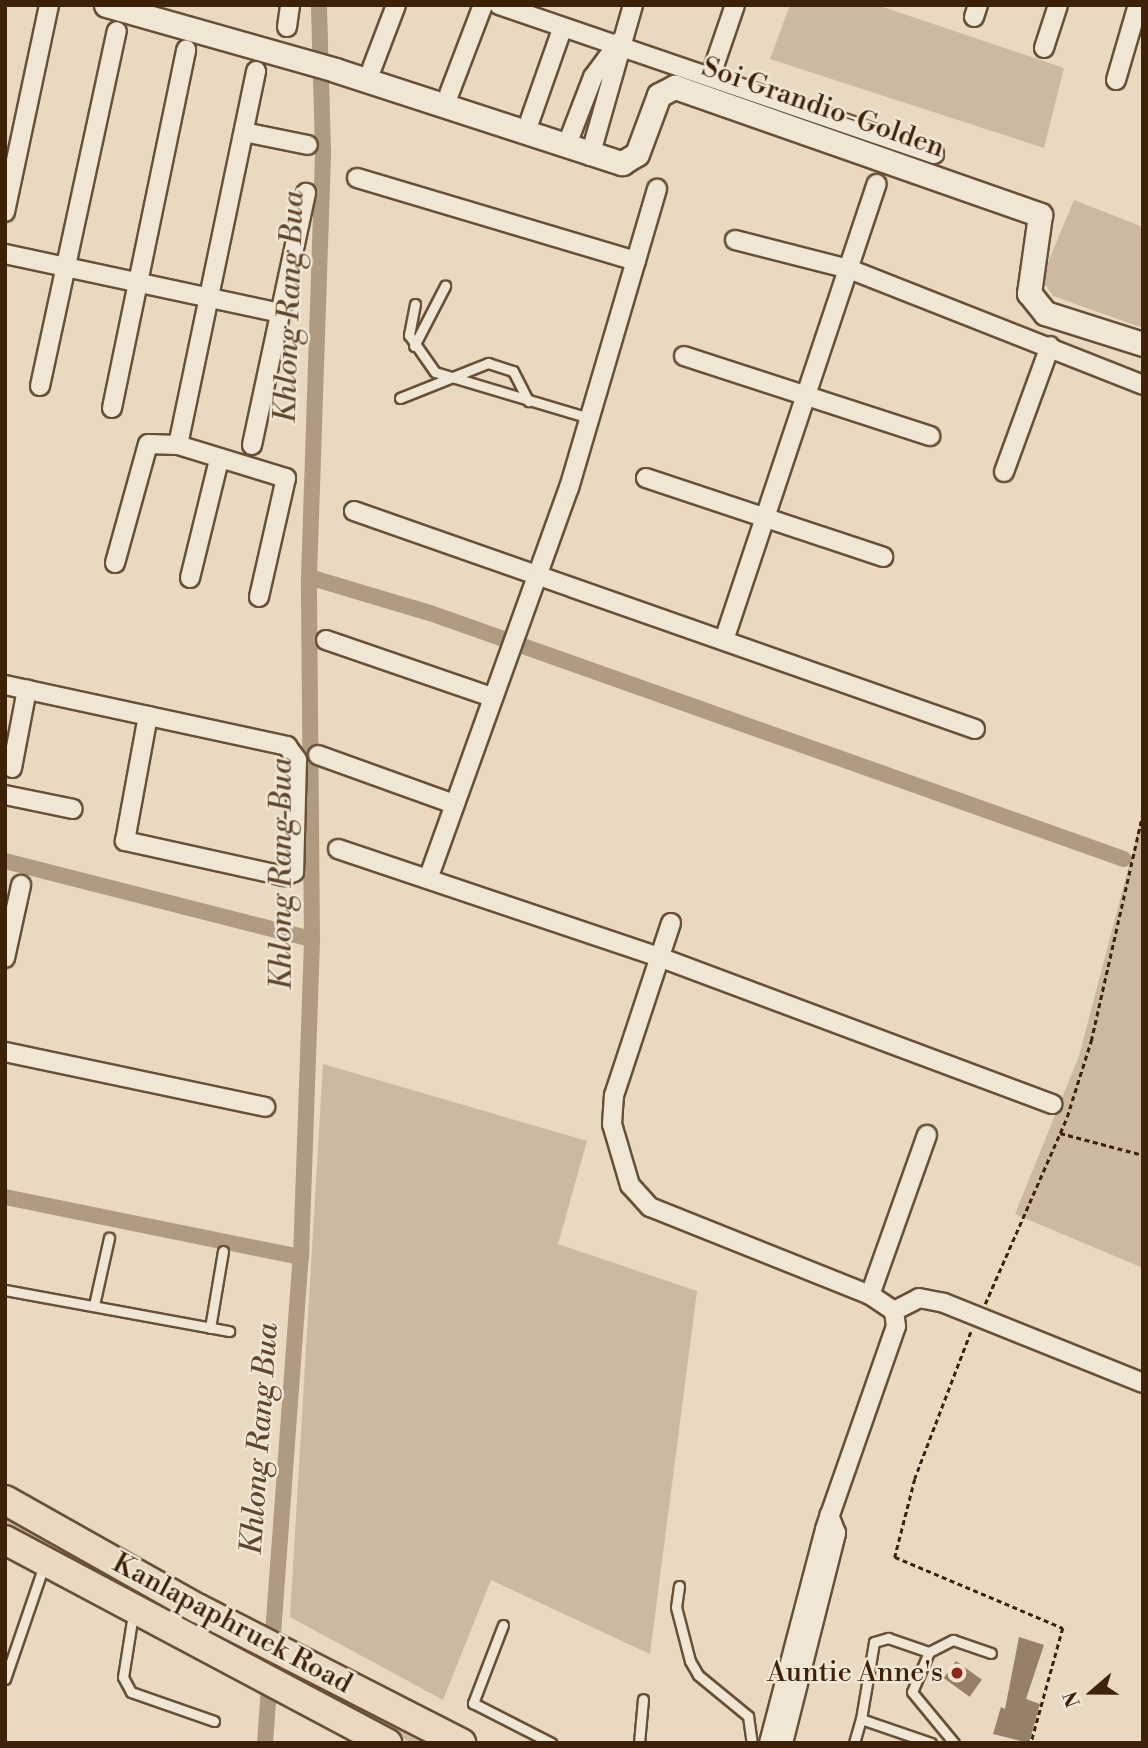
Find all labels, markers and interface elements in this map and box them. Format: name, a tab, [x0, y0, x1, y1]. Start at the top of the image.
street label: Soi Grandio-Golden	[697, 51, 949, 165]
water label: Khlong Rang Bua	[268, 190, 312, 424]
water label: Khlong Rang Bua	[264, 758, 300, 990]
water label: Khlong Rang Bua	[234, 1322, 286, 1556]
street label: Kanlapaphruek Road	[107, 1547, 357, 1701]
place label: Auntie Anne's	[767, 1656, 943, 1690]
north arrow	[1057, 1657, 1127, 1727]
marker: Auntie Anne's	[949, 1665, 965, 1681]
text: N	[1058, 1688, 1086, 1710]

